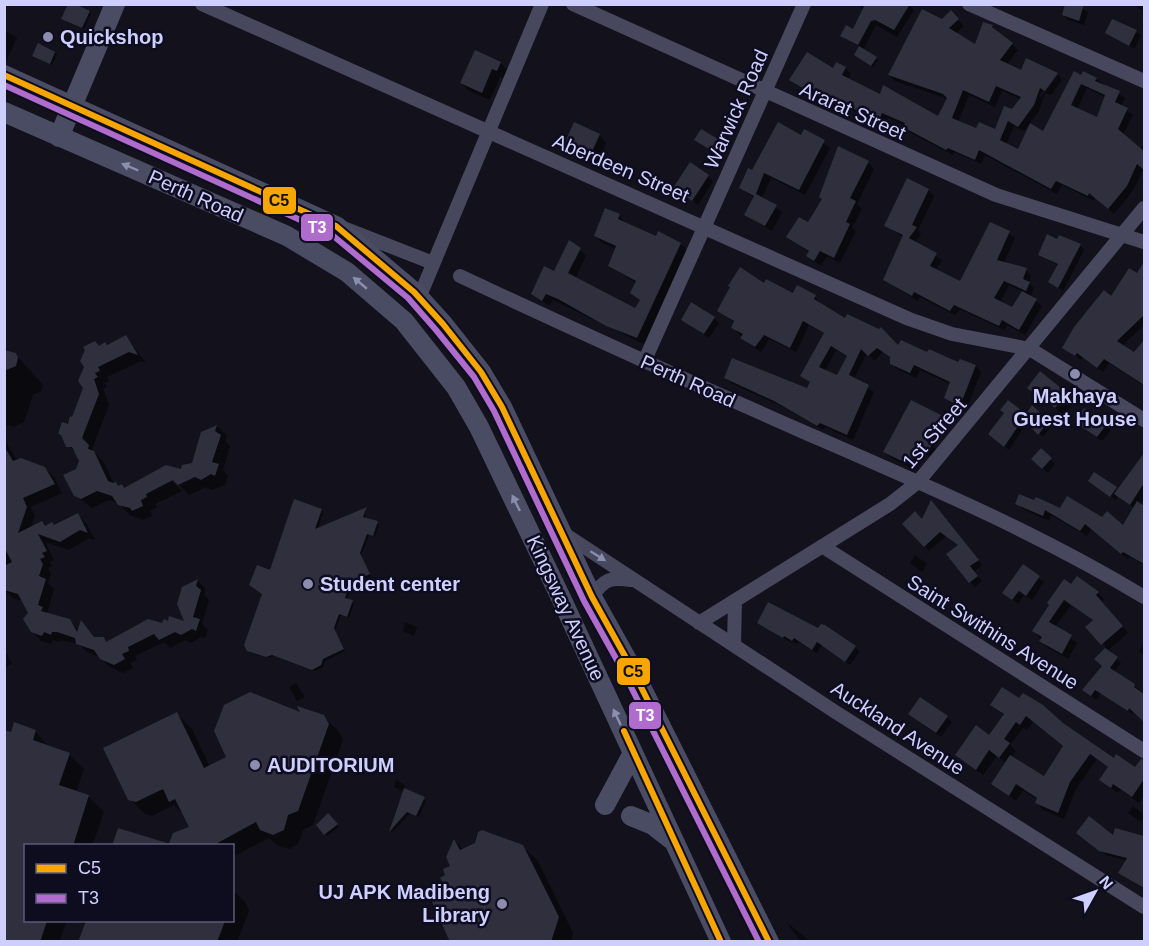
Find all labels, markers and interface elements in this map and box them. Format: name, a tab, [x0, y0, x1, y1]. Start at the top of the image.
place label: Quickshop	[60, 26, 163, 48]
marker: Quickshop	[41, 30, 55, 44]
street label: Warwick Road	[700, 46, 772, 172]
street label: Ararat Street	[797, 78, 910, 144]
street label: Aberdeen Street	[550, 129, 693, 207]
one-way arrow	[121, 162, 139, 171]
street label: Perth Road	[145, 165, 247, 227]
line badge: C5	[262, 186, 297, 215]
text: C5	[269, 192, 289, 209]
line badge: T3	[300, 213, 334, 242]
text: T3	[308, 219, 326, 236]
one-way arrow	[353, 277, 368, 290]
street label: Perth Road	[637, 350, 739, 412]
marker: Makhaya Guest House	[1068, 367, 1082, 381]
place label: Makhaya Guest House	[1013, 385, 1137, 430]
street label: 1st Street	[898, 393, 971, 473]
one-way arrow	[511, 494, 520, 511]
street label: Kingsway Avenue	[523, 532, 609, 684]
one-way arrow	[590, 550, 606, 561]
street label: Saint Swithins Avenue	[903, 570, 1083, 694]
place label: Student center	[320, 573, 460, 595]
marker: Student center	[301, 577, 315, 591]
line badge: C5	[616, 657, 651, 686]
text: C5	[623, 663, 643, 680]
street label: Auckland Avenue	[827, 677, 969, 779]
line badge: T3	[628, 701, 662, 730]
text: T3	[636, 707, 654, 724]
one-way arrow	[612, 708, 621, 725]
place label: AUDITORIUM	[267, 754, 394, 776]
marker: AUDITORIUM	[248, 758, 262, 772]
legend	[24, 844, 234, 922]
text: C5	[78, 858, 101, 878]
north arrow	[1065, 862, 1125, 922]
text: N	[1096, 873, 1116, 893]
place label: UJ APK Madibeng Library	[319, 881, 491, 926]
text: T3	[78, 888, 99, 908]
marker: UJ APK Madibeng Library	[495, 897, 509, 911]

